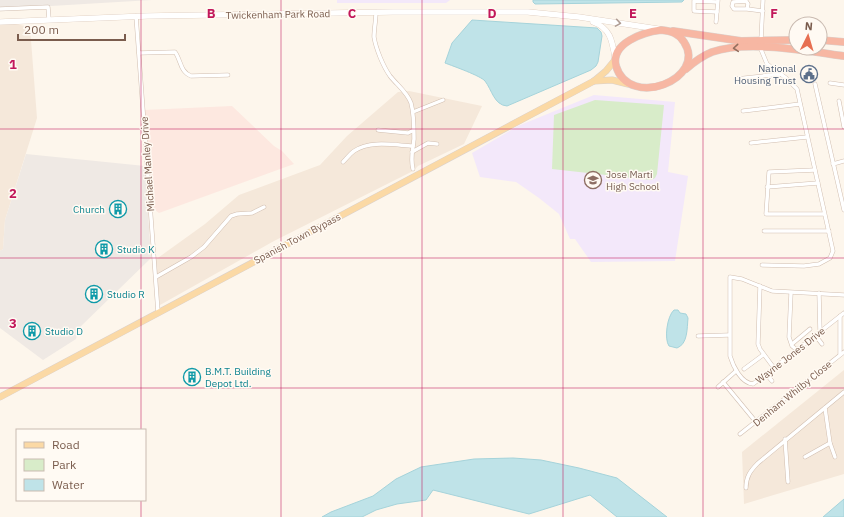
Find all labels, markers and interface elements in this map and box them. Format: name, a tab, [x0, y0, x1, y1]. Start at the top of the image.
text: B	[207, 5, 216, 22]
text: C	[348, 5, 357, 22]
text: D	[487, 5, 497, 22]
text: E	[629, 5, 637, 22]
text: F	[770, 5, 778, 22]
street label: Twickenham Park Road	[226, 7, 330, 22]
scale bar	[18, 16, 125, 42]
north arrow	[788, 16, 828, 56]
one-way arrow	[615, 18, 621, 27]
text: N	[804, 19, 813, 33]
text: 200 m	[24, 22, 59, 37]
one-way arrow	[733, 43, 739, 52]
text: 1	[9, 56, 17, 73]
place label: National Housing Trust	[734, 62, 796, 87]
public building icon: National Housing Trust	[799, 64, 819, 84]
street label: Michael Manley Drive	[138, 116, 157, 212]
place label: Jose Marti High School	[606, 168, 660, 193]
school or university icon: Jose Marti High School	[583, 170, 603, 190]
text: 2	[9, 185, 17, 202]
building icon: Church	[108, 199, 128, 219]
place label: Church	[73, 203, 105, 216]
street label: Spanish Town Bypass	[252, 210, 343, 267]
building icon: Studio K	[94, 239, 114, 259]
place label: Studio K	[117, 243, 155, 256]
building icon: Studio R	[84, 284, 104, 304]
place label: Studio R	[107, 288, 145, 301]
text: 3	[9, 315, 17, 332]
building icon: Studio D	[22, 321, 42, 341]
street label: Wayne Jones Drive	[753, 324, 828, 387]
place label: Studio D	[45, 325, 83, 338]
street label: Denham Whilby Close	[750, 357, 835, 429]
place label: B.M.T. Building Depot Ltd.	[205, 365, 272, 390]
building icon: B.M.T. Building Depot Ltd.	[182, 367, 202, 387]
legend	[16, 429, 146, 501]
text: Road	[52, 437, 80, 452]
text: Park	[52, 457, 77, 472]
text: Water	[52, 477, 85, 492]

